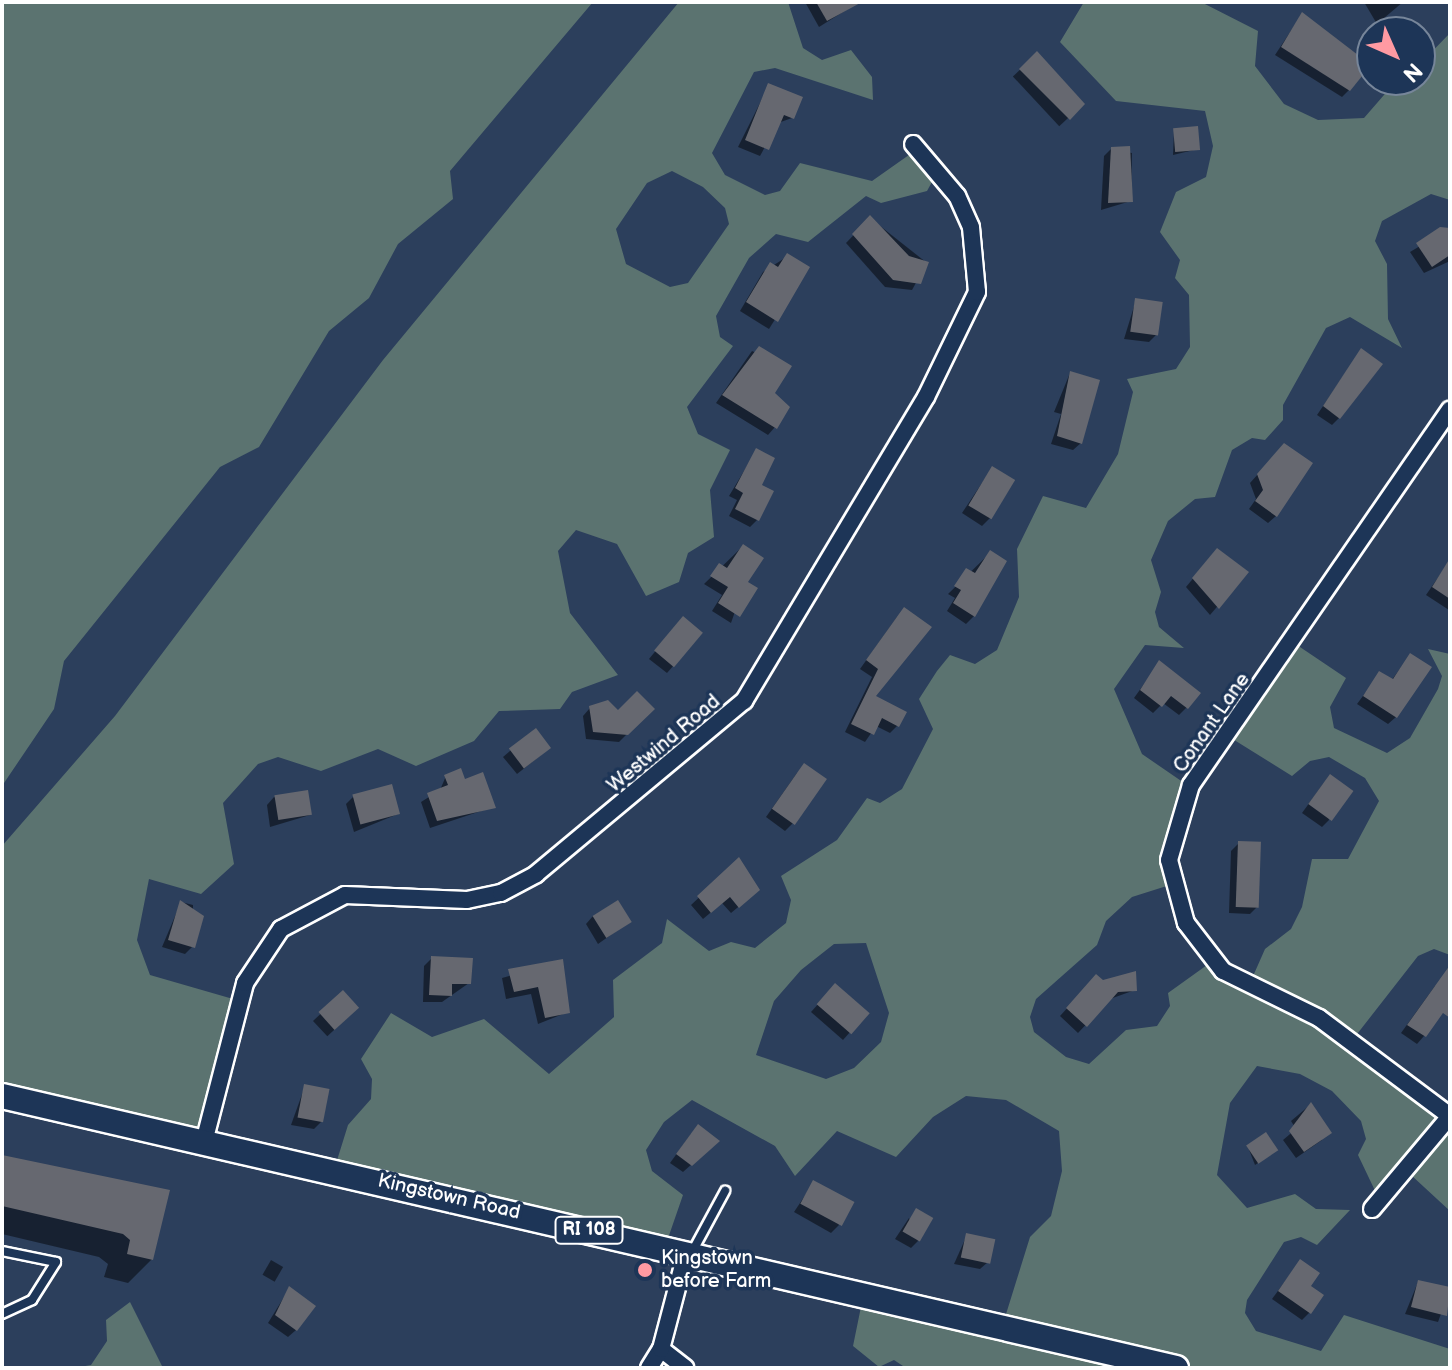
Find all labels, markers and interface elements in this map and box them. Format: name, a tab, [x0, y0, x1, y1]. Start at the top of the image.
north arrow	[1356, 16, 1436, 96]
text: N	[1397, 57, 1427, 87]
street label: Conant Lane	[1169, 668, 1255, 778]
street label: Westwind Road	[603, 690, 725, 798]
street label: Kingstown Road	[375, 1169, 523, 1225]
road number: RI 108	[553, 1216, 625, 1244]
place label: Kingstown before Farm	[661, 1246, 771, 1293]
marker: Kingstown before Farm	[636, 1261, 654, 1279]

